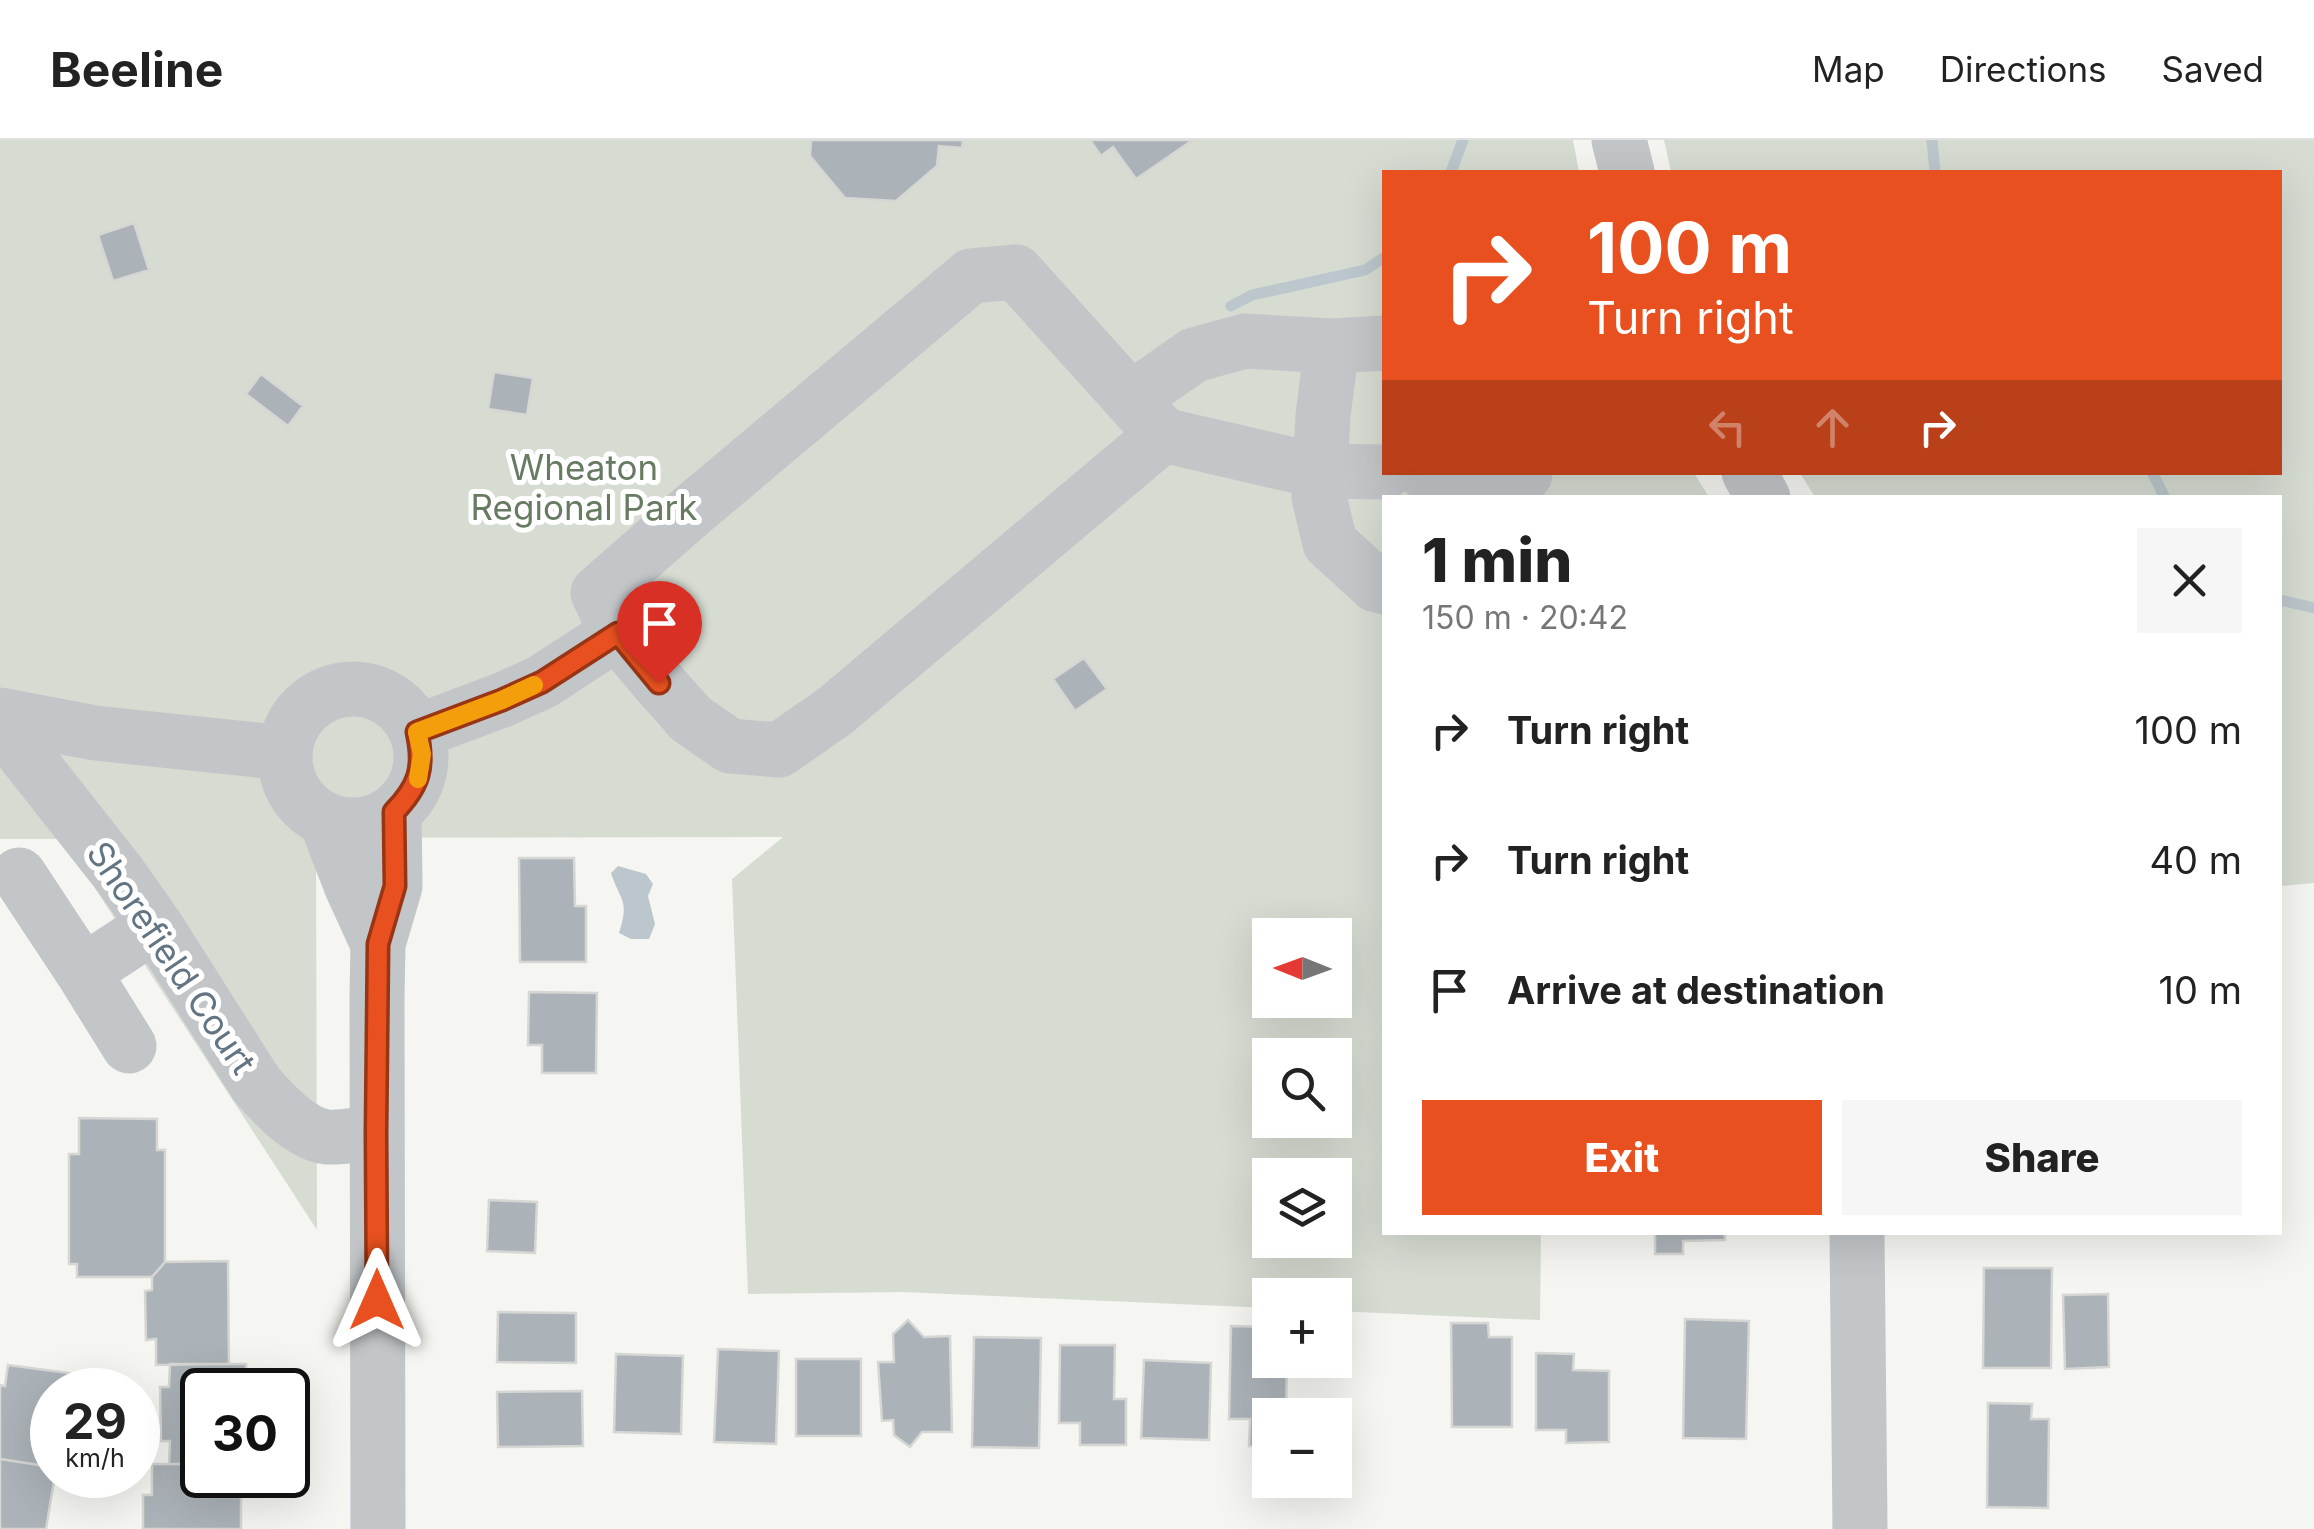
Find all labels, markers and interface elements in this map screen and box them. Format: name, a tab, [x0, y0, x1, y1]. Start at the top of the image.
text: Beeline	[50, 40, 223, 99]
text: Map	[1812, 48, 1885, 90]
text: Directions	[1940, 48, 2107, 90]
text: Saved	[2162, 48, 2264, 90]
text: 100 m	[1587, 205, 1792, 290]
icon: right	[1422, 210, 1552, 340]
text: Turn right	[1587, 290, 1794, 345]
icon: left	[1700, 400, 1755, 455]
icon: ahead	[1805, 400, 1860, 455]
icon: right	[1910, 400, 1965, 455]
park label: Wheaton Regional Park	[471, 446, 697, 528]
text: 1 min	[1422, 524, 1572, 596]
button: close	[2137, 528, 2242, 633]
pin	[617, 581, 702, 684]
icon: arrive	[632, 596, 687, 651]
text: 150 m · 20:42	[1422, 598, 1628, 637]
icon: right	[1422, 703, 1477, 758]
text: Turn right	[1507, 707, 1689, 753]
text: 100 m	[2135, 707, 2242, 753]
street label: Shorefield Court	[79, 833, 265, 1082]
icon: right	[1422, 833, 1477, 888]
text: Turn right	[1507, 837, 1689, 883]
text: 40 m	[2150, 837, 2242, 883]
north arrow	[1252, 918, 1352, 1018]
map controls	[1252, 918, 1352, 1498]
icon: arrive	[1422, 963, 1477, 1018]
text: Arrive at destination	[1507, 967, 1885, 1013]
text: 10 m	[2159, 967, 2242, 1013]
button: search	[1252, 1038, 1352, 1138]
button: Exit	[1422, 1100, 1822, 1215]
button: Share	[1842, 1100, 2242, 1215]
button: layers	[1252, 1158, 1352, 1258]
position arrow	[325, 1248, 429, 1352]
button: +	[1252, 1278, 1352, 1378]
speed limit sign: 30	[180, 1368, 310, 1498]
text: 29	[63, 1391, 127, 1451]
button: −	[1252, 1398, 1352, 1498]
text: km/h	[65, 1443, 125, 1473]

